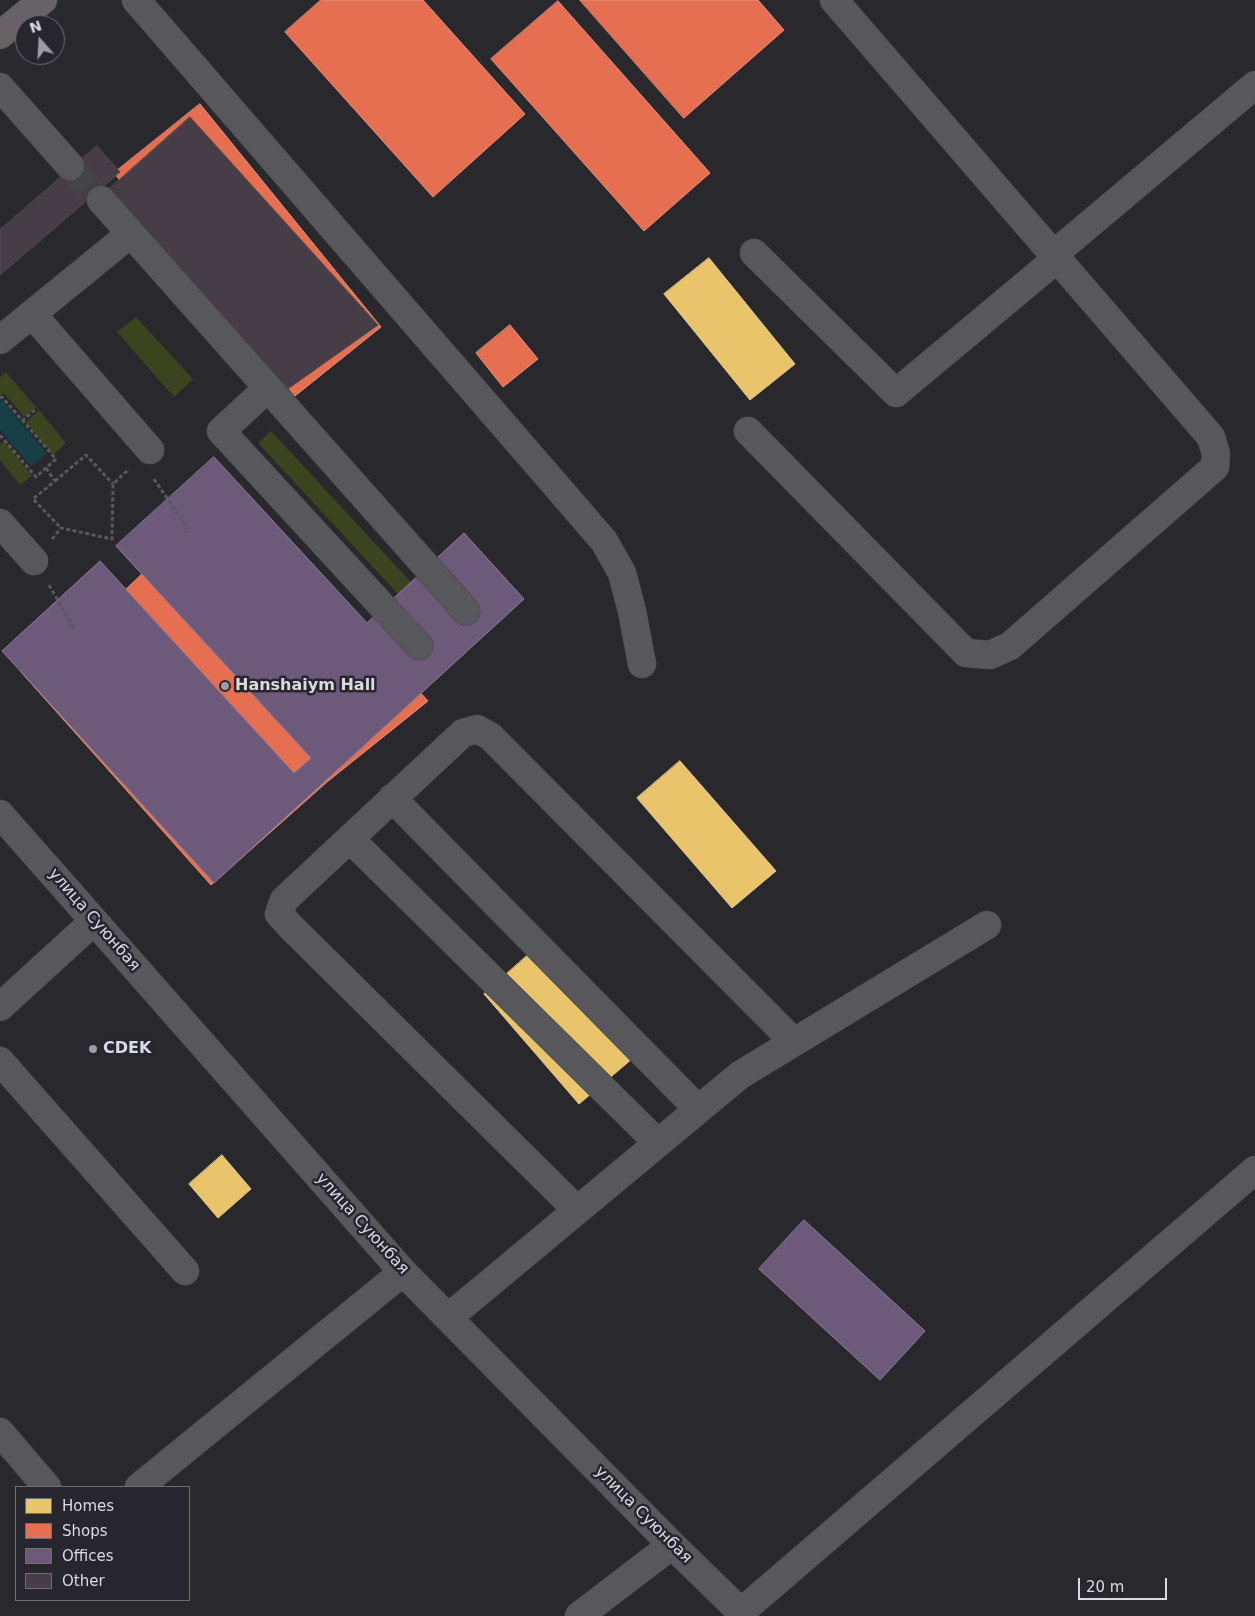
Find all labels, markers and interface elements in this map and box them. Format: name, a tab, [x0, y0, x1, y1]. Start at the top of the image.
north arrow	[15, 15, 65, 65]
text: N	[27, 17, 44, 36]
place label: Hanshaiym Hall	[235, 676, 376, 696]
marker: Hanshaiym Hall	[219, 680, 231, 692]
street label: улица Суюнбая	[44, 865, 144, 975]
place label: CDEK	[103, 1039, 151, 1059]
marker: CDEK	[87, 1043, 99, 1055]
street label: улица Суюнбая	[311, 1169, 413, 1279]
street label: улица Суюнбая	[590, 1462, 696, 1568]
legend	[15, 1486, 190, 1601]
text: Homes	[62, 1497, 114, 1515]
text: Shops	[62, 1522, 108, 1540]
text: Offices	[62, 1547, 114, 1565]
scale bar	[1080, 1568, 1169, 1600]
text: Other	[62, 1572, 105, 1590]
text: 20 m	[1086, 1578, 1124, 1596]

